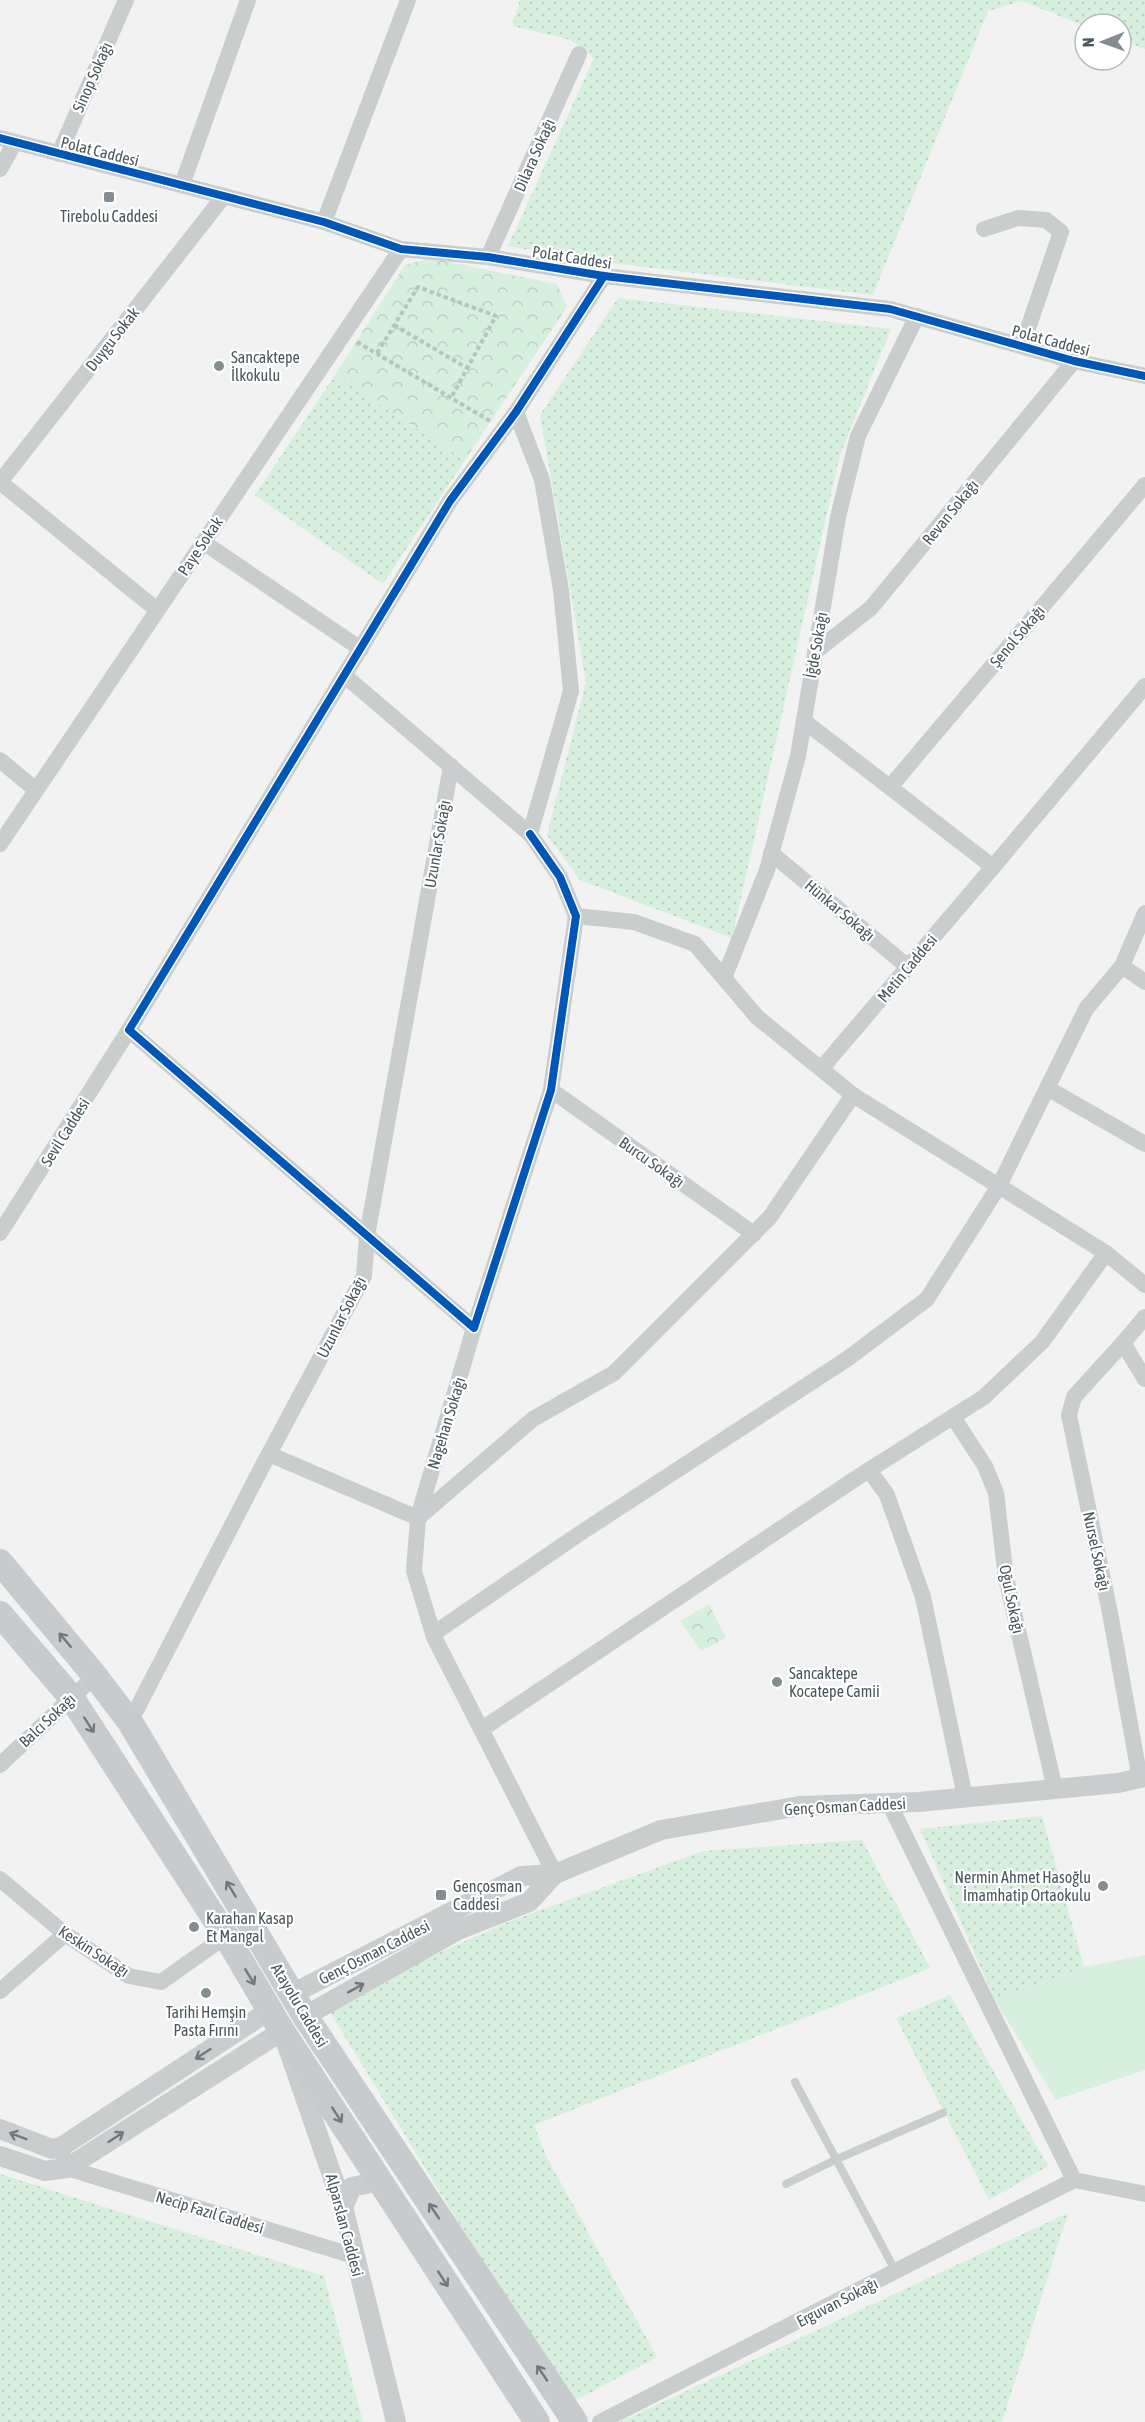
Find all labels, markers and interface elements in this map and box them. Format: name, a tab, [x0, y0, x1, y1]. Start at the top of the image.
north arrow	[1073, 12, 1133, 72]
text: N	[1079, 37, 1097, 47]
street label: Sinop Sokağı	[69, 39, 116, 115]
street label: Dilara Sokağı	[510, 116, 559, 195]
street label: Polat Caddesi	[59, 133, 141, 169]
marker: Tirebolu Caddesi	[102, 190, 116, 204]
place label: Tirebolu Caddesi	[60, 207, 158, 225]
street label: Polat Caddesi	[531, 242, 613, 272]
street label: Duygu Sokak	[82, 304, 143, 375]
street label: Polat Caddesi	[1010, 321, 1092, 359]
place label: Sancaktepe İlkokulu	[231, 348, 300, 384]
marker: Sancaktepe İlkokulu	[212, 359, 226, 373]
street label: Revan Sokağı	[918, 476, 982, 549]
street label: Paye Sokak	[174, 513, 227, 579]
street label: Şenol Sokağı	[986, 601, 1049, 671]
street label: İğde Sokağı	[801, 610, 832, 680]
street label: Uzunlar Sokağı	[420, 799, 455, 889]
street label: Hünkar Sokağı	[801, 876, 879, 945]
street label: Metin Caddesi	[874, 931, 940, 1005]
street label: Sevil Caddesi	[37, 1095, 93, 1169]
street label: Burcu Sokağı	[615, 1133, 688, 1192]
street label: Uzunlar Sokağı	[313, 1273, 370, 1361]
street label: Nagehan Sokağı	[423, 1375, 469, 1471]
street label: Nursel Sokağı	[1079, 1510, 1114, 1592]
street label: Oğul Sokağı	[995, 1563, 1028, 1635]
one-way arrow	[58, 1633, 72, 1648]
place label: Sancaktepe Kocatepe Camii	[789, 1664, 880, 1701]
marker: Sancaktepe Kocatepe Camii	[770, 1675, 784, 1689]
street label: Balcı Sokağı	[15, 1689, 79, 1751]
one-way arrow	[83, 1716, 95, 1732]
street label: Genç Osman Caddesi	[784, 1794, 906, 1819]
place label: Nermin Ahmet Hasoğlu İmamhatip Ortaokulu	[954, 1868, 1091, 1905]
place label: Gençosman Caddesi	[453, 1877, 522, 1913]
marker: Nermin Ahmet Hasoğlu İmamhatip Ortaokulu	[1096, 1879, 1110, 1893]
one-way arrow	[225, 1881, 237, 1898]
marker: Gençosman Caddesi	[434, 1888, 448, 1902]
place label: Karahan Kasap Et Mangal	[206, 1909, 294, 1946]
street label: Genç Osman Caddesi	[316, 1916, 433, 1989]
marker: Karahan Kasap Et Mangal	[187, 1920, 201, 1934]
street label: Keskin Sokağı	[55, 1922, 132, 1981]
street label: Atayolu Caddesi	[267, 1960, 332, 2051]
one-way arrow	[245, 1968, 257, 1985]
one-way arrow	[347, 1981, 364, 1993]
marker: Tarihi Hemşin Pasta Fırını	[199, 1986, 213, 2000]
place label: Tarihi Hemşin Pasta Fırını	[166, 2003, 246, 2039]
one-way arrow	[195, 2048, 212, 2060]
one-way arrow	[330, 2107, 343, 2124]
one-way arrow	[9, 2130, 27, 2141]
one-way arrow	[108, 2130, 125, 2143]
street label: Alparslan Caddesi	[322, 2172, 367, 2279]
street label: Necip Fazıl Caddesi	[154, 2187, 266, 2238]
one-way arrow	[428, 2203, 440, 2220]
one-way arrow	[437, 2270, 450, 2287]
street label: Erguvan Sokağı	[793, 2274, 881, 2331]
one-way arrow	[536, 2366, 548, 2382]

